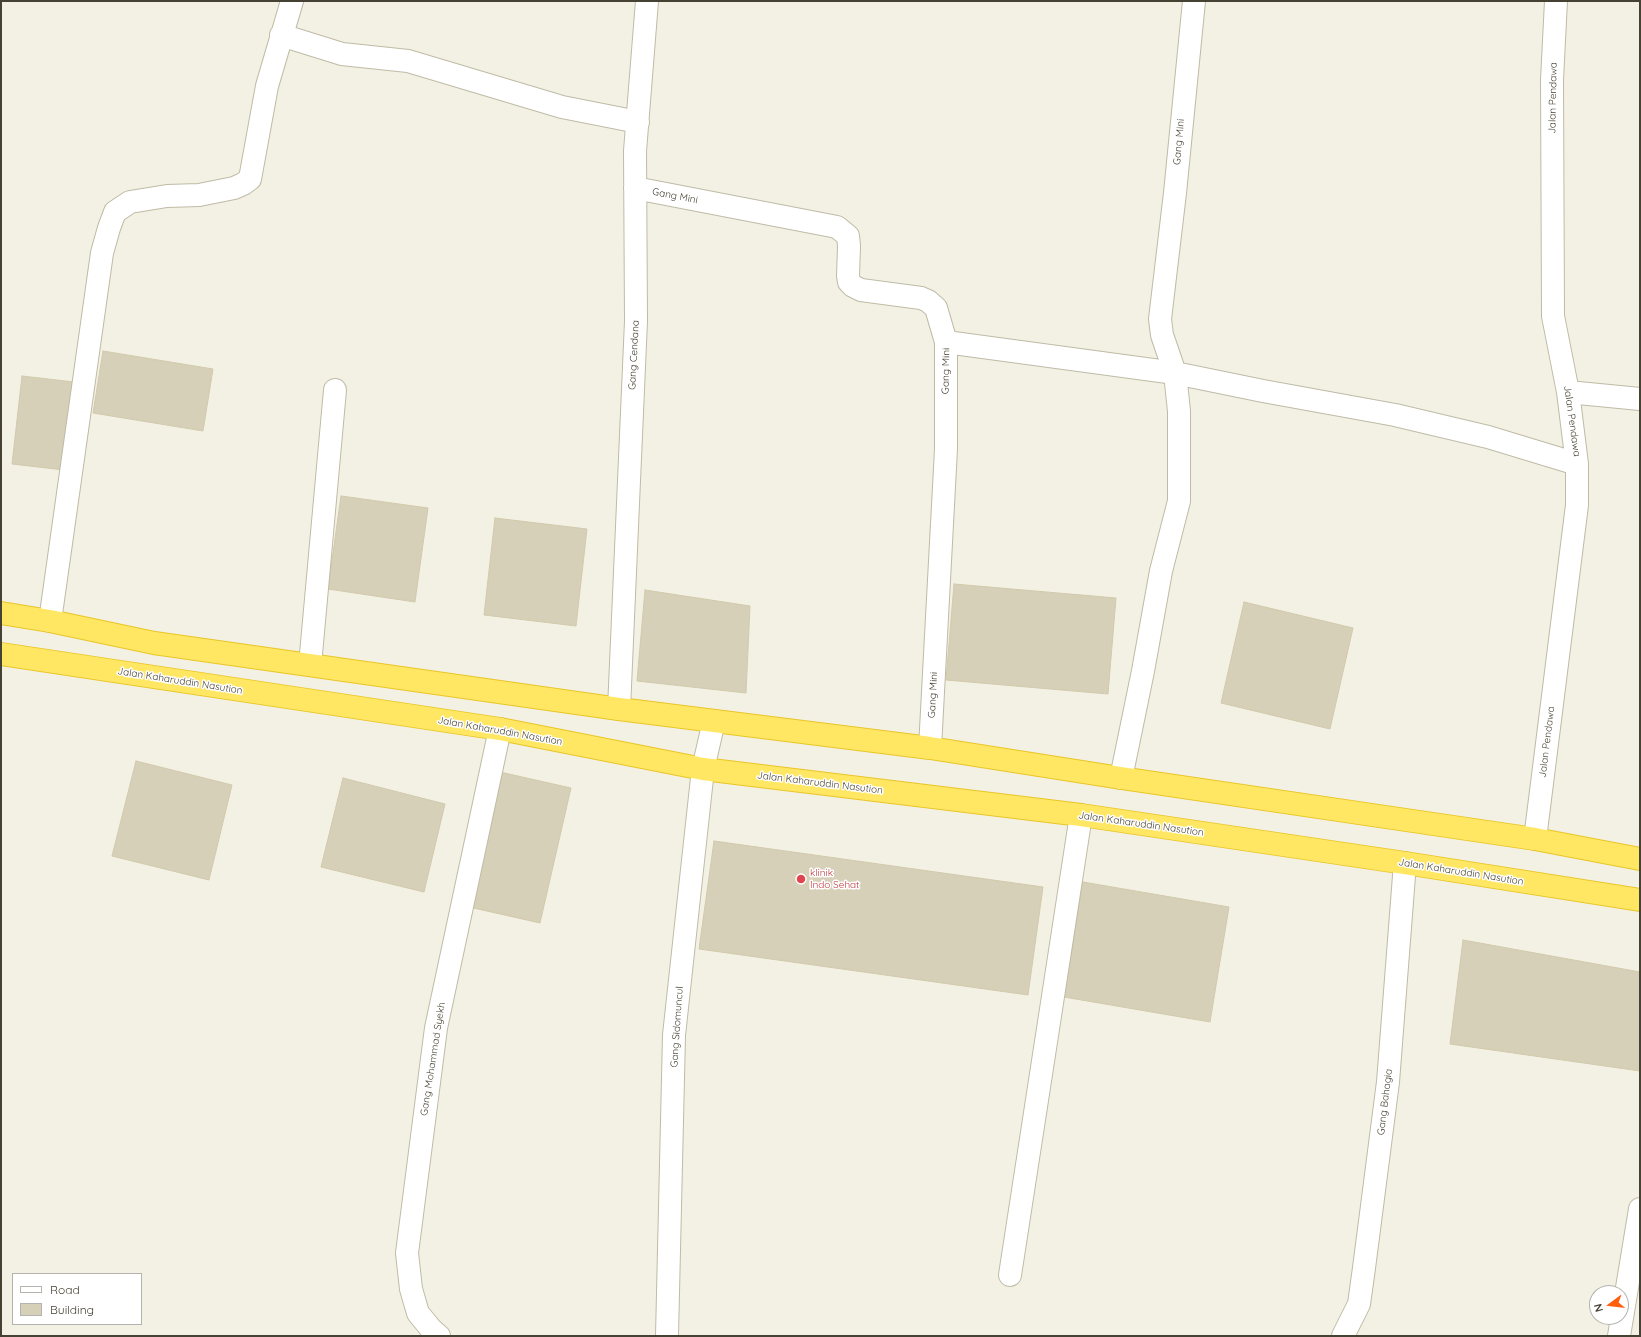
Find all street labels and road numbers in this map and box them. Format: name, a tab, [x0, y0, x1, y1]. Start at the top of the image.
street label: Jalan Pendawa	[1546, 62, 1560, 134]
street label: Gang Mini	[1171, 118, 1187, 166]
street label: Gang Mini	[651, 186, 699, 206]
street label: Gang Cendana	[626, 320, 642, 390]
street label: Gang Mini	[940, 348, 952, 394]
street label: Jalan Pendawa	[1561, 385, 1583, 457]
street label: Jalan Kaharuddin Nasution	[117, 665, 243, 697]
street label: Gang Mini	[926, 672, 940, 718]
street label: Jalan Pendawa	[1537, 706, 1557, 778]
street label: Jalan Kaharuddin Nasution	[437, 714, 563, 748]
street label: Jalan Kaharuddin Nasution	[756, 769, 884, 797]
street label: Jalan Kaharuddin Nasution	[1077, 809, 1205, 839]
street label: Jalan Kaharuddin Nasution	[1398, 856, 1524, 888]
street label: Gang Sidomuncul	[668, 986, 686, 1068]
street label: Gang Mohammad Syekh	[418, 1001, 448, 1117]
street label: Gang Bahagia	[1375, 1068, 1395, 1136]

